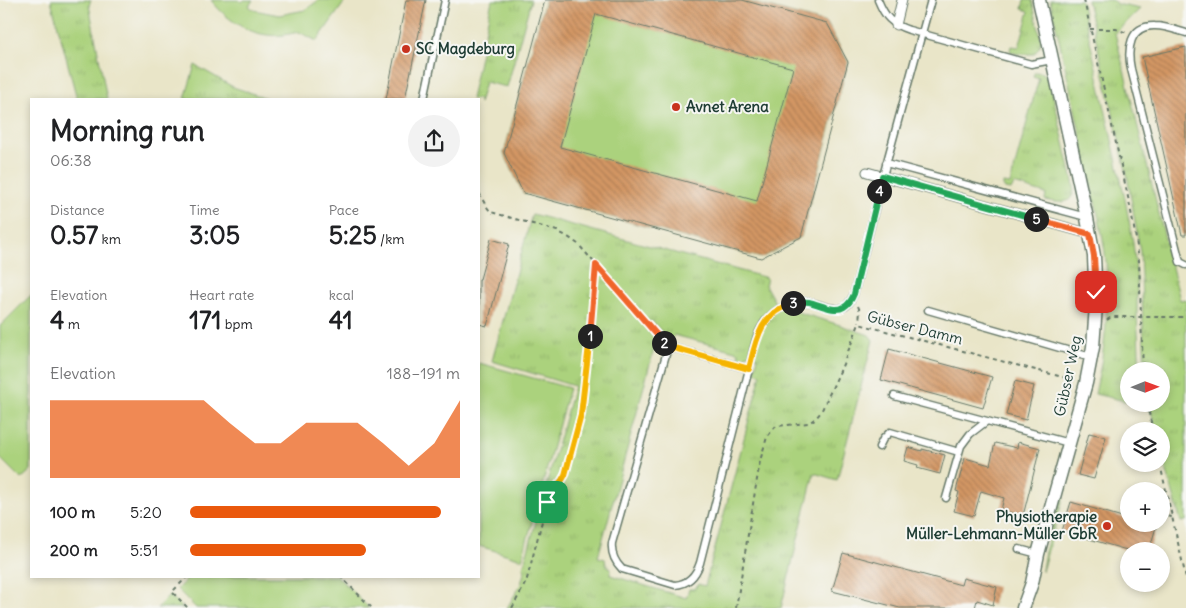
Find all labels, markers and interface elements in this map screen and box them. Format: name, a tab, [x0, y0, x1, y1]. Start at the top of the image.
place label: SC Magdeburg	[416, 39, 515, 59]
marker: SC Magdeburg	[400, 43, 412, 55]
place label: Avnet Arena	[686, 97, 769, 116]
marker: Avnet Arena	[670, 101, 682, 113]
text: Morning run	[50, 113, 205, 149]
button: share	[408, 115, 460, 167]
text: 06:38	[50, 150, 92, 170]
pin: 4	[866, 178, 892, 204]
text: 4	[875, 182, 884, 200]
text: Distance	[50, 201, 105, 219]
text: Time	[189, 201, 220, 219]
text: Pace	[329, 201, 359, 219]
pin: 5	[1024, 206, 1048, 232]
text: 5	[1032, 210, 1041, 228]
text: 0.57	[50, 219, 98, 251]
text: 3:05	[189, 219, 240, 251]
text: 5:25	[329, 219, 377, 251]
text: km	[98, 230, 121, 248]
text: /km	[377, 230, 405, 248]
pin	[1075, 271, 1117, 313]
icon: check	[1082, 278, 1110, 306]
text: Elevation	[50, 286, 107, 304]
text: Heart rate	[189, 286, 254, 304]
text: kcal	[329, 286, 354, 304]
pin: 3	[780, 290, 806, 316]
text: 3	[790, 294, 797, 312]
text: 4	[50, 304, 64, 336]
text: 171	[189, 304, 221, 336]
text: 41	[329, 304, 353, 336]
street label: Gübser Damm	[865, 306, 965, 349]
text: m	[64, 315, 80, 333]
text: bpm	[221, 315, 253, 333]
pin: 1	[578, 324, 602, 348]
text: 1	[588, 327, 593, 345]
pin: 2	[652, 330, 676, 356]
text: 2	[661, 334, 668, 352]
street label: Gübser Weg	[1050, 334, 1085, 418]
north arrow	[1120, 362, 1170, 412]
map controls	[1120, 362, 1170, 592]
text: Elevation	[50, 363, 116, 383]
text: 188–191 m	[386, 363, 460, 383]
button: layers	[1120, 422, 1170, 472]
pin	[526, 481, 568, 523]
button: +	[1120, 482, 1170, 532]
icon: arrive	[533, 488, 561, 516]
text: 100 m	[50, 502, 95, 522]
text: 5:20	[130, 502, 162, 522]
place label: Physiotherapie Müller-Lehmann-Müller GbR	[906, 507, 1097, 543]
marker: Physiotherapie Müller-Lehmann-Müller GbR	[1101, 520, 1113, 532]
text: 200 m	[50, 540, 98, 560]
text: 5:51	[130, 540, 158, 560]
button: −	[1120, 542, 1170, 592]

